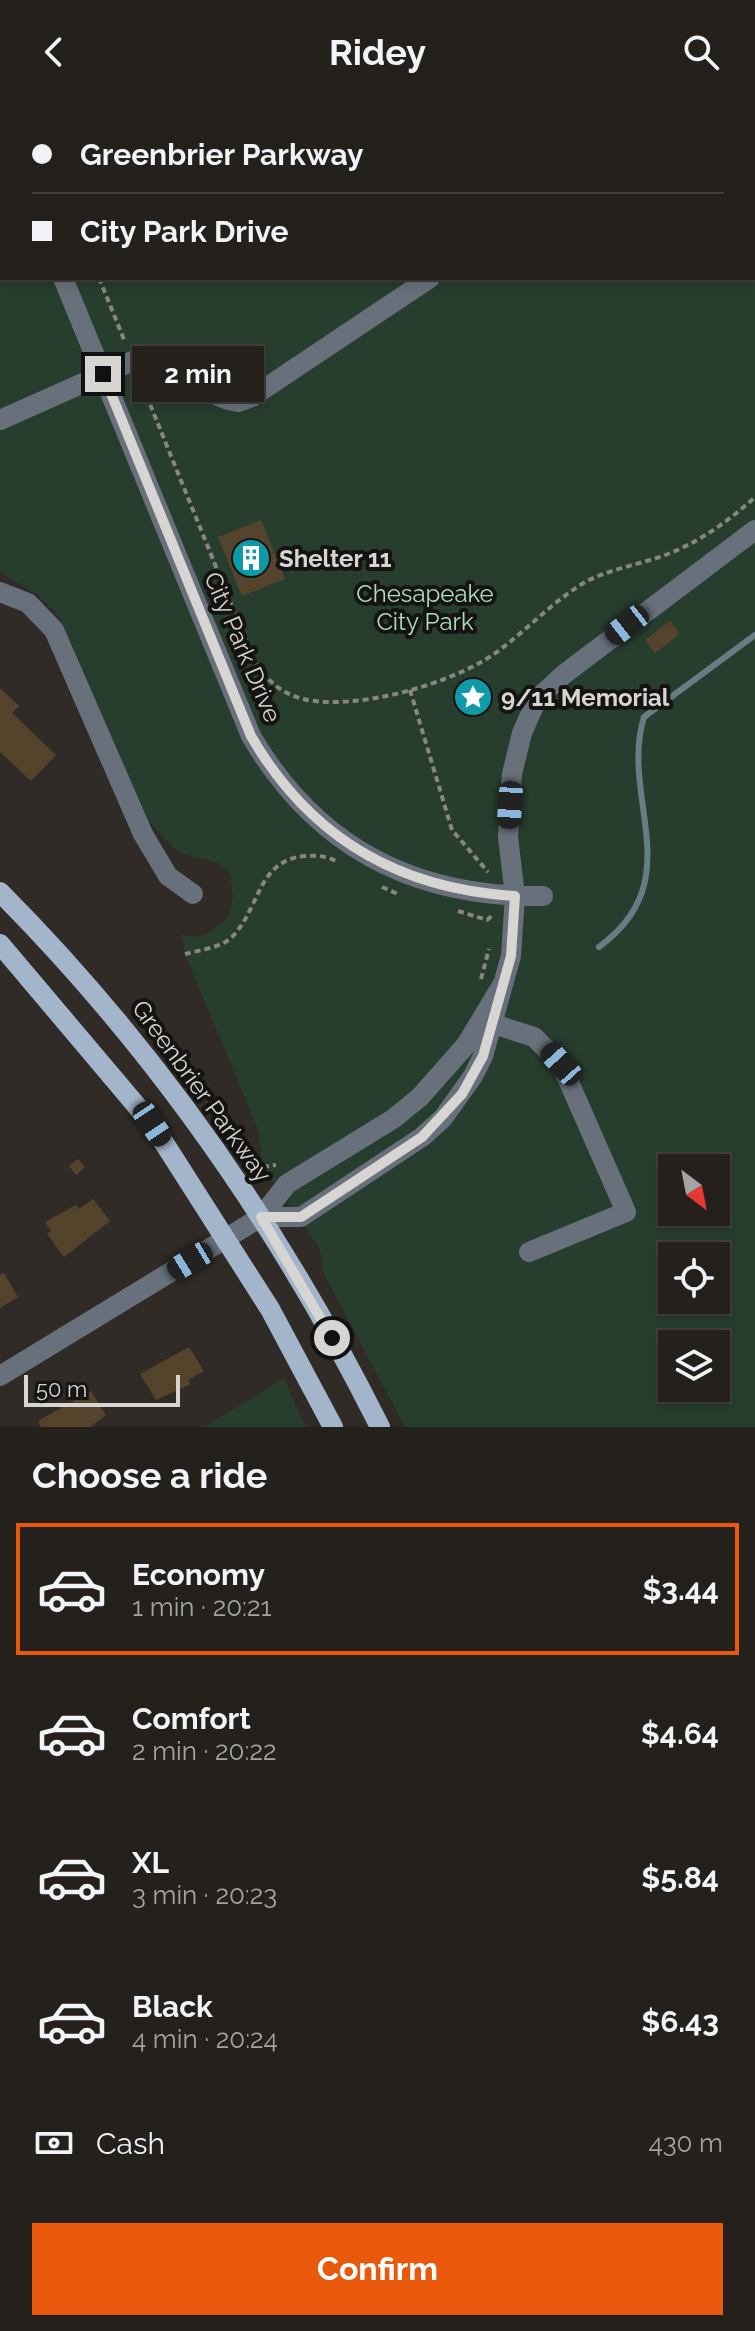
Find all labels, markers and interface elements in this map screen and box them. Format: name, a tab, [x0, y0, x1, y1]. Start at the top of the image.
icon: back	[32, 30, 76, 74]
icon: search	[679, 30, 723, 74]
text: Ridey	[329, 31, 426, 73]
text: Greenbrier Parkway	[80, 137, 364, 172]
text: City Park Drive	[80, 214, 288, 249]
callout: 2 min	[131, 346, 263, 402]
route end	[85, 356, 121, 392]
text: 2 min	[164, 359, 232, 389]
building icon: Shelter 11	[230, 537, 272, 579]
place label: Shelter 11	[279, 544, 392, 573]
street label: City Park Drive	[198, 567, 288, 727]
park label: Chesapeake City Park	[356, 579, 494, 636]
car	[601, 601, 653, 649]
place icon: 9/11 Memorial	[452, 676, 494, 718]
place label: 9/11 Memorial	[501, 683, 670, 712]
car	[496, 780, 524, 830]
street label: Greenbrier Parkway	[126, 994, 278, 1188]
car	[536, 1038, 586, 1090]
car	[129, 1097, 175, 1151]
north arrow	[658, 1154, 730, 1226]
map controls	[658, 1154, 730, 1402]
car	[163, 1238, 217, 1284]
button: locate	[658, 1242, 730, 1314]
route start	[314, 1320, 350, 1356]
button: layers	[658, 1330, 730, 1402]
scale bar	[24, 1371, 180, 1407]
text: 50 m	[36, 1376, 87, 1402]
text: Choose a ride	[32, 1454, 267, 1496]
icon: car	[36, 1553, 108, 1625]
text: Economy	[132, 1557, 265, 1592]
text: $3.44	[642, 1572, 719, 1607]
text: 1 min · 20:21	[132, 1592, 272, 1622]
icon: car	[36, 1697, 108, 1769]
text: Comfort	[132, 1701, 251, 1736]
text: $4.64	[641, 1716, 719, 1751]
text: 2 min · 20:22	[132, 1736, 277, 1766]
icon: car	[36, 1841, 108, 1913]
text: XL	[132, 1845, 169, 1880]
text: $5.84	[641, 1860, 719, 1895]
text: 3 min · 20:23	[132, 1880, 277, 1910]
icon: car	[36, 1985, 108, 2057]
text: Black	[132, 1989, 213, 2024]
text: $6.43	[641, 2004, 719, 2039]
text: 4 min · 20:24	[132, 2024, 278, 2054]
icon: cash	[32, 2121, 76, 2165]
text: Cash	[96, 2126, 165, 2161]
text: 430 m	[648, 2128, 723, 2158]
button: Confirm	[32, 2223, 723, 2315]

